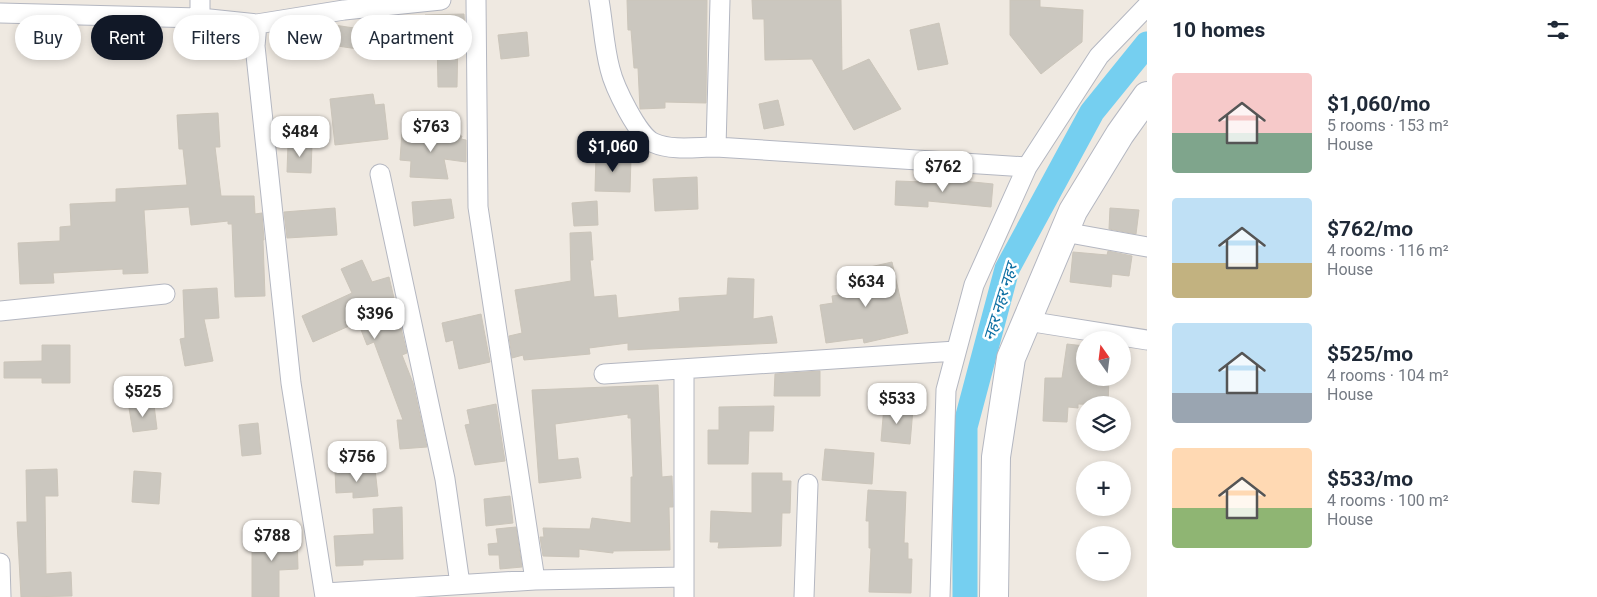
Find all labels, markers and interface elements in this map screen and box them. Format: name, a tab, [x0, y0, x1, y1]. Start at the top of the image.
chip: Buy	[15, 15, 81, 60]
chip: Rent	[91, 15, 163, 60]
chip: Filters	[173, 15, 259, 60]
chip: New	[269, 15, 341, 60]
chip: Apartment	[351, 15, 472, 60]
icon: filters	[1544, 16, 1572, 44]
text: 10 homes	[1172, 18, 1265, 42]
text: $1,060/mo	[1327, 92, 1430, 116]
icon: home	[1212, 93, 1272, 153]
pin: $763	[401, 110, 461, 153]
pin: $484	[270, 116, 330, 158]
text: 5 rooms · 153 m²	[1327, 116, 1449, 135]
text: $763	[413, 117, 449, 136]
text: $484	[282, 122, 318, 141]
pin: $1,060	[572, 130, 654, 173]
text: House	[1327, 135, 1373, 154]
text: $1,060	[588, 137, 638, 156]
pin: $762	[913, 150, 973, 193]
text: $762	[925, 157, 961, 176]
text: $762/mo	[1327, 217, 1413, 241]
icon: home	[1212, 218, 1272, 278]
text: 4 rooms · 116 m²	[1327, 241, 1449, 260]
water label: नहर नहर नहर	[979, 258, 1022, 343]
text: House	[1327, 260, 1373, 279]
pin: $634	[836, 266, 896, 308]
text: $634	[848, 272, 884, 291]
pin: $396	[345, 298, 405, 340]
text: $396	[357, 304, 393, 323]
north arrow	[1076, 331, 1131, 386]
map controls	[1076, 331, 1131, 581]
text: $525/mo	[1327, 342, 1413, 366]
icon: home	[1212, 343, 1272, 403]
text: 4 rooms · 104 m²	[1327, 366, 1449, 385]
pin: $525	[113, 376, 173, 418]
text: $525	[125, 382, 161, 401]
pin: $533	[867, 382, 927, 425]
text: House	[1327, 385, 1373, 404]
text: $533	[879, 389, 915, 408]
button: layers	[1076, 396, 1131, 451]
pin: $756	[327, 440, 387, 483]
text: $756	[339, 447, 375, 466]
button: +	[1076, 461, 1131, 516]
text: $533/mo	[1327, 467, 1413, 491]
icon: home	[1212, 468, 1272, 528]
text: 4 rooms · 100 m²	[1327, 491, 1449, 510]
text: House	[1327, 510, 1373, 529]
pin: $788	[242, 520, 302, 562]
text: $788	[254, 526, 290, 545]
button: −	[1076, 526, 1131, 581]

